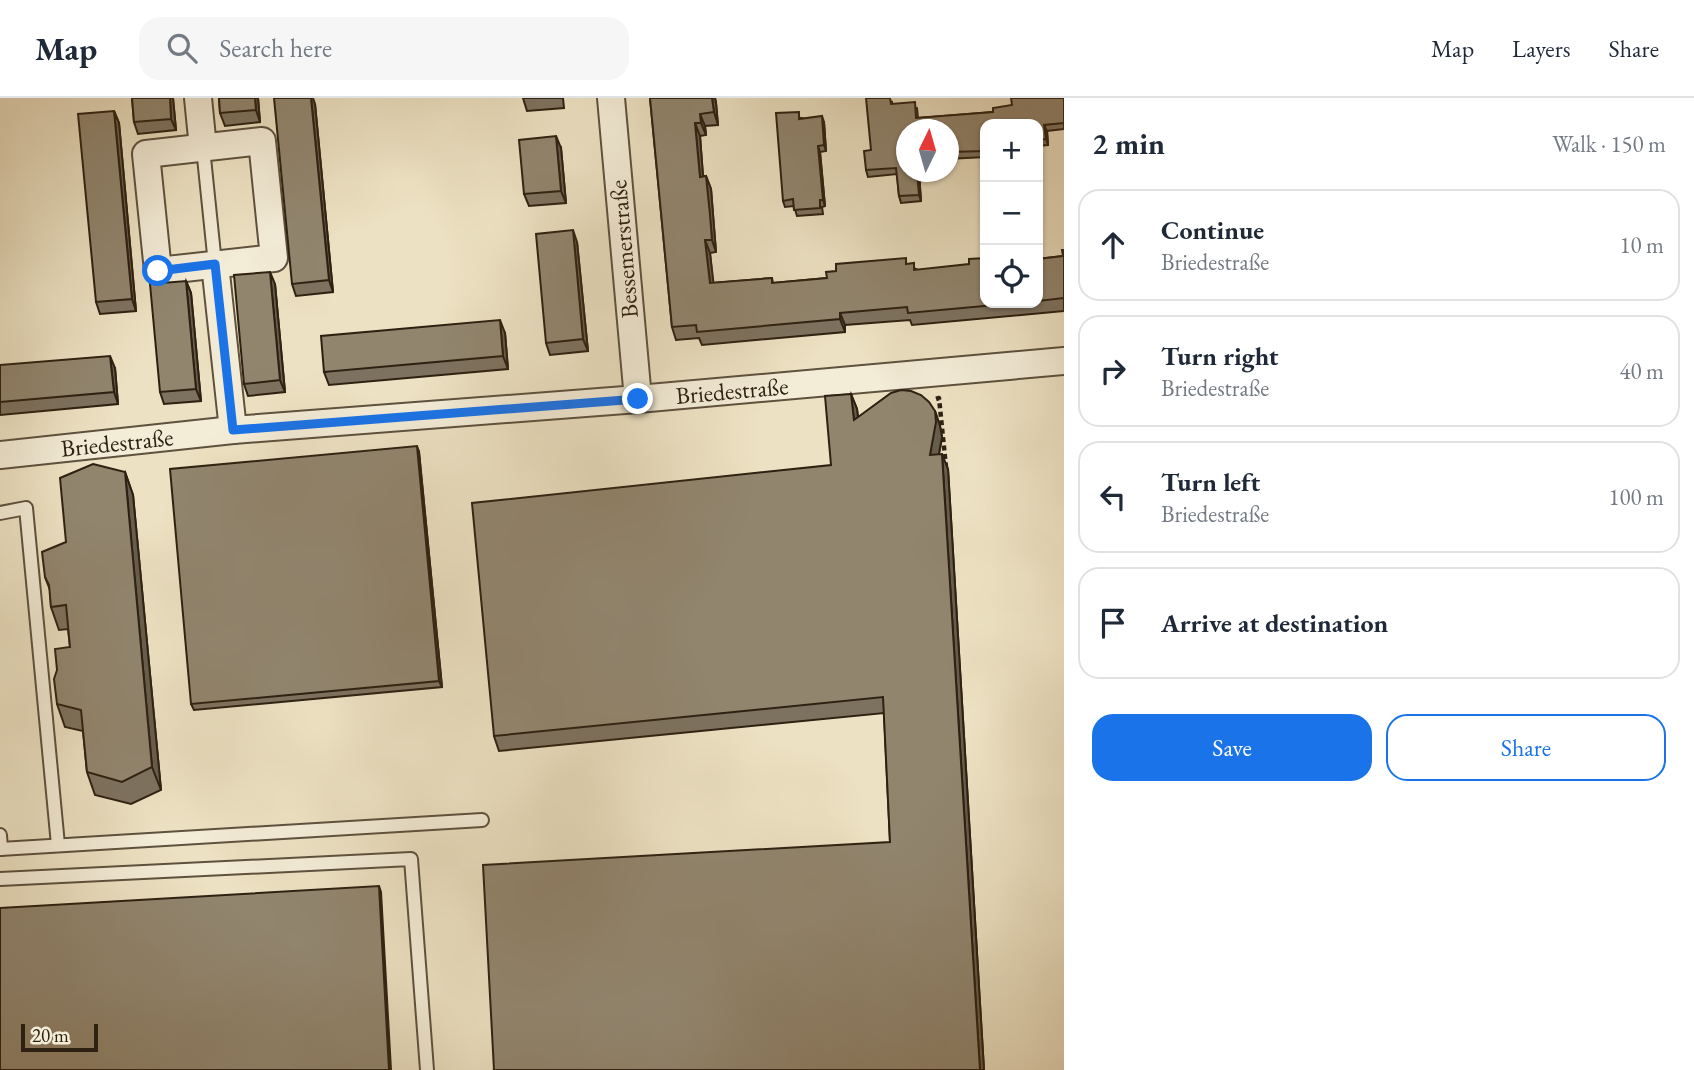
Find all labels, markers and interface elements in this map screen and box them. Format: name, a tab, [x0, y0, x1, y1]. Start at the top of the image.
search box	[139, 17, 629, 80]
text: Map	[35, 27, 97, 70]
icon: search	[163, 29, 201, 67]
text: Search here	[219, 31, 332, 65]
text: Map	[1431, 33, 1474, 64]
text: Layers	[1512, 33, 1571, 64]
text: Share	[1609, 33, 1659, 64]
north arrow	[896, 119, 959, 182]
map controls	[980, 119, 1043, 308]
button: +	[980, 119, 1043, 182]
text: 2 min	[1092, 124, 1165, 163]
text: Walk · 150 m	[1552, 129, 1666, 159]
street label: Bessemerstraße	[602, 179, 645, 319]
button: −	[980, 182, 1043, 245]
text: Continue	[1161, 213, 1264, 247]
icon: ahead	[1094, 226, 1132, 264]
text: 10 m	[1619, 230, 1664, 260]
button: locate	[980, 245, 1043, 308]
text: Briedestraße	[1161, 247, 1269, 277]
route start	[142, 255, 173, 286]
text: Turn right	[1161, 339, 1279, 373]
icon: right	[1094, 352, 1132, 390]
text: 40 m	[1619, 356, 1664, 386]
street label: Briedestraße	[674, 370, 790, 411]
text: Briedestraße	[1161, 373, 1269, 403]
route end	[622, 383, 653, 414]
street label: Briedestraße	[59, 421, 175, 464]
text: Turn left	[1161, 465, 1260, 499]
icon: left	[1094, 478, 1132, 516]
text: 100 m	[1608, 482, 1664, 512]
text: Briedestraße	[1161, 499, 1269, 529]
icon: arrive	[1094, 604, 1132, 642]
text: Arrive at destination	[1161, 606, 1388, 640]
button: Save	[1092, 714, 1372, 781]
button: Share	[1386, 714, 1666, 781]
scale bar	[21, 1021, 98, 1053]
text: 20 m	[32, 1023, 69, 1048]

